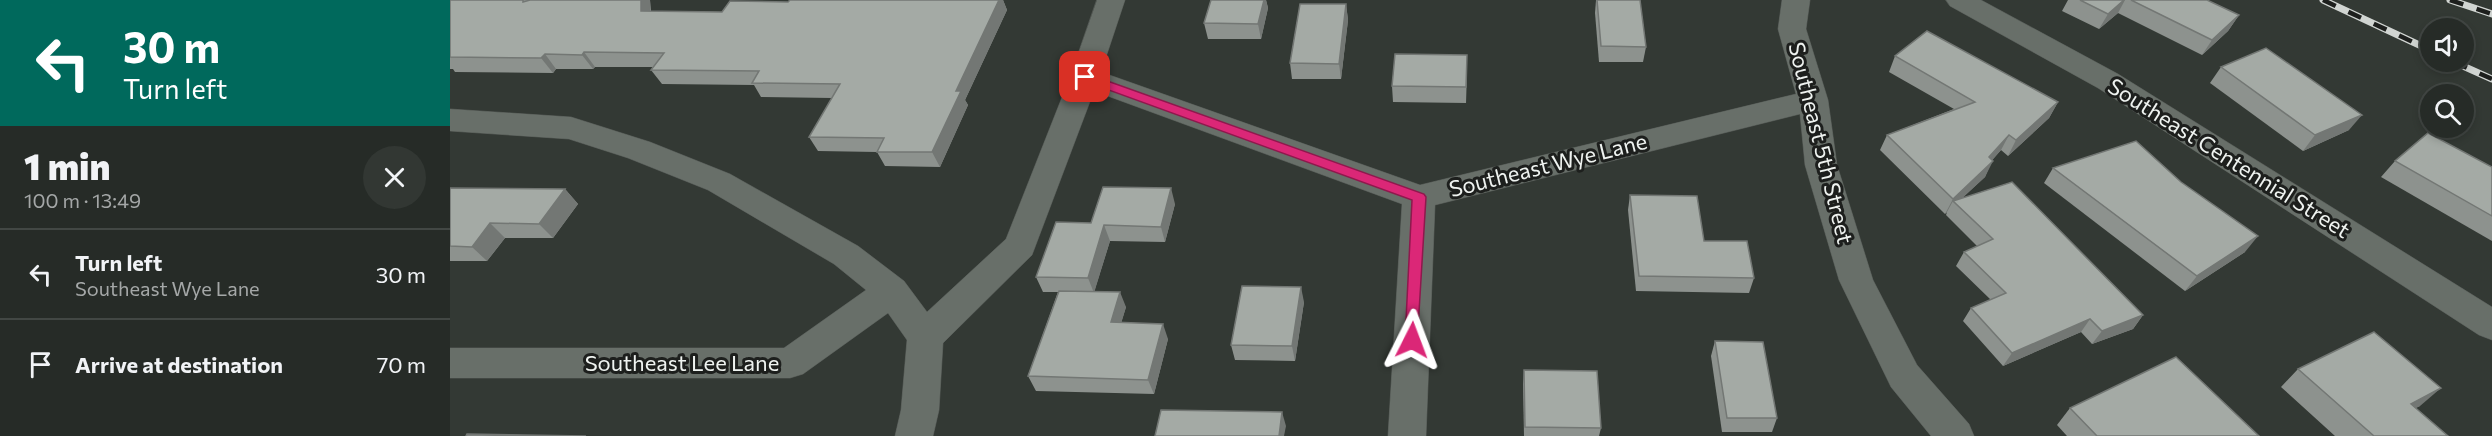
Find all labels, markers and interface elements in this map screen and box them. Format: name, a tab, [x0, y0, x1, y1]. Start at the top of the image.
map controls	[2420, 18, 2474, 138]
button: sound	[2420, 18, 2474, 72]
text: 30 m	[123, 20, 220, 72]
icon: left	[24, 24, 102, 102]
street label: Southeast 5th Street	[1783, 39, 1860, 247]
pin	[1059, 51, 1110, 102]
icon: arrive	[1068, 60, 1101, 93]
text: Turn left	[123, 72, 227, 105]
street label: Southeast Centennial Street	[2103, 72, 2355, 243]
button: search	[2420, 84, 2474, 138]
street label: Southeast Wye Lane	[1446, 127, 1650, 202]
text: 1 min	[24, 143, 110, 187]
button: close	[363, 146, 426, 209]
text: 100 m · 13:49	[24, 188, 141, 212]
text: Turn left	[75, 249, 162, 276]
icon: left	[24, 258, 57, 291]
text: 30 m	[376, 261, 426, 288]
text: Southeast Wye Lane	[75, 276, 260, 300]
position arrow	[1380, 308, 1444, 372]
icon: arrive	[24, 348, 57, 381]
street label: Southeast Lee Lane	[585, 349, 779, 376]
text: Arrive at destination	[75, 351, 283, 378]
text: 70 m	[377, 351, 426, 378]

